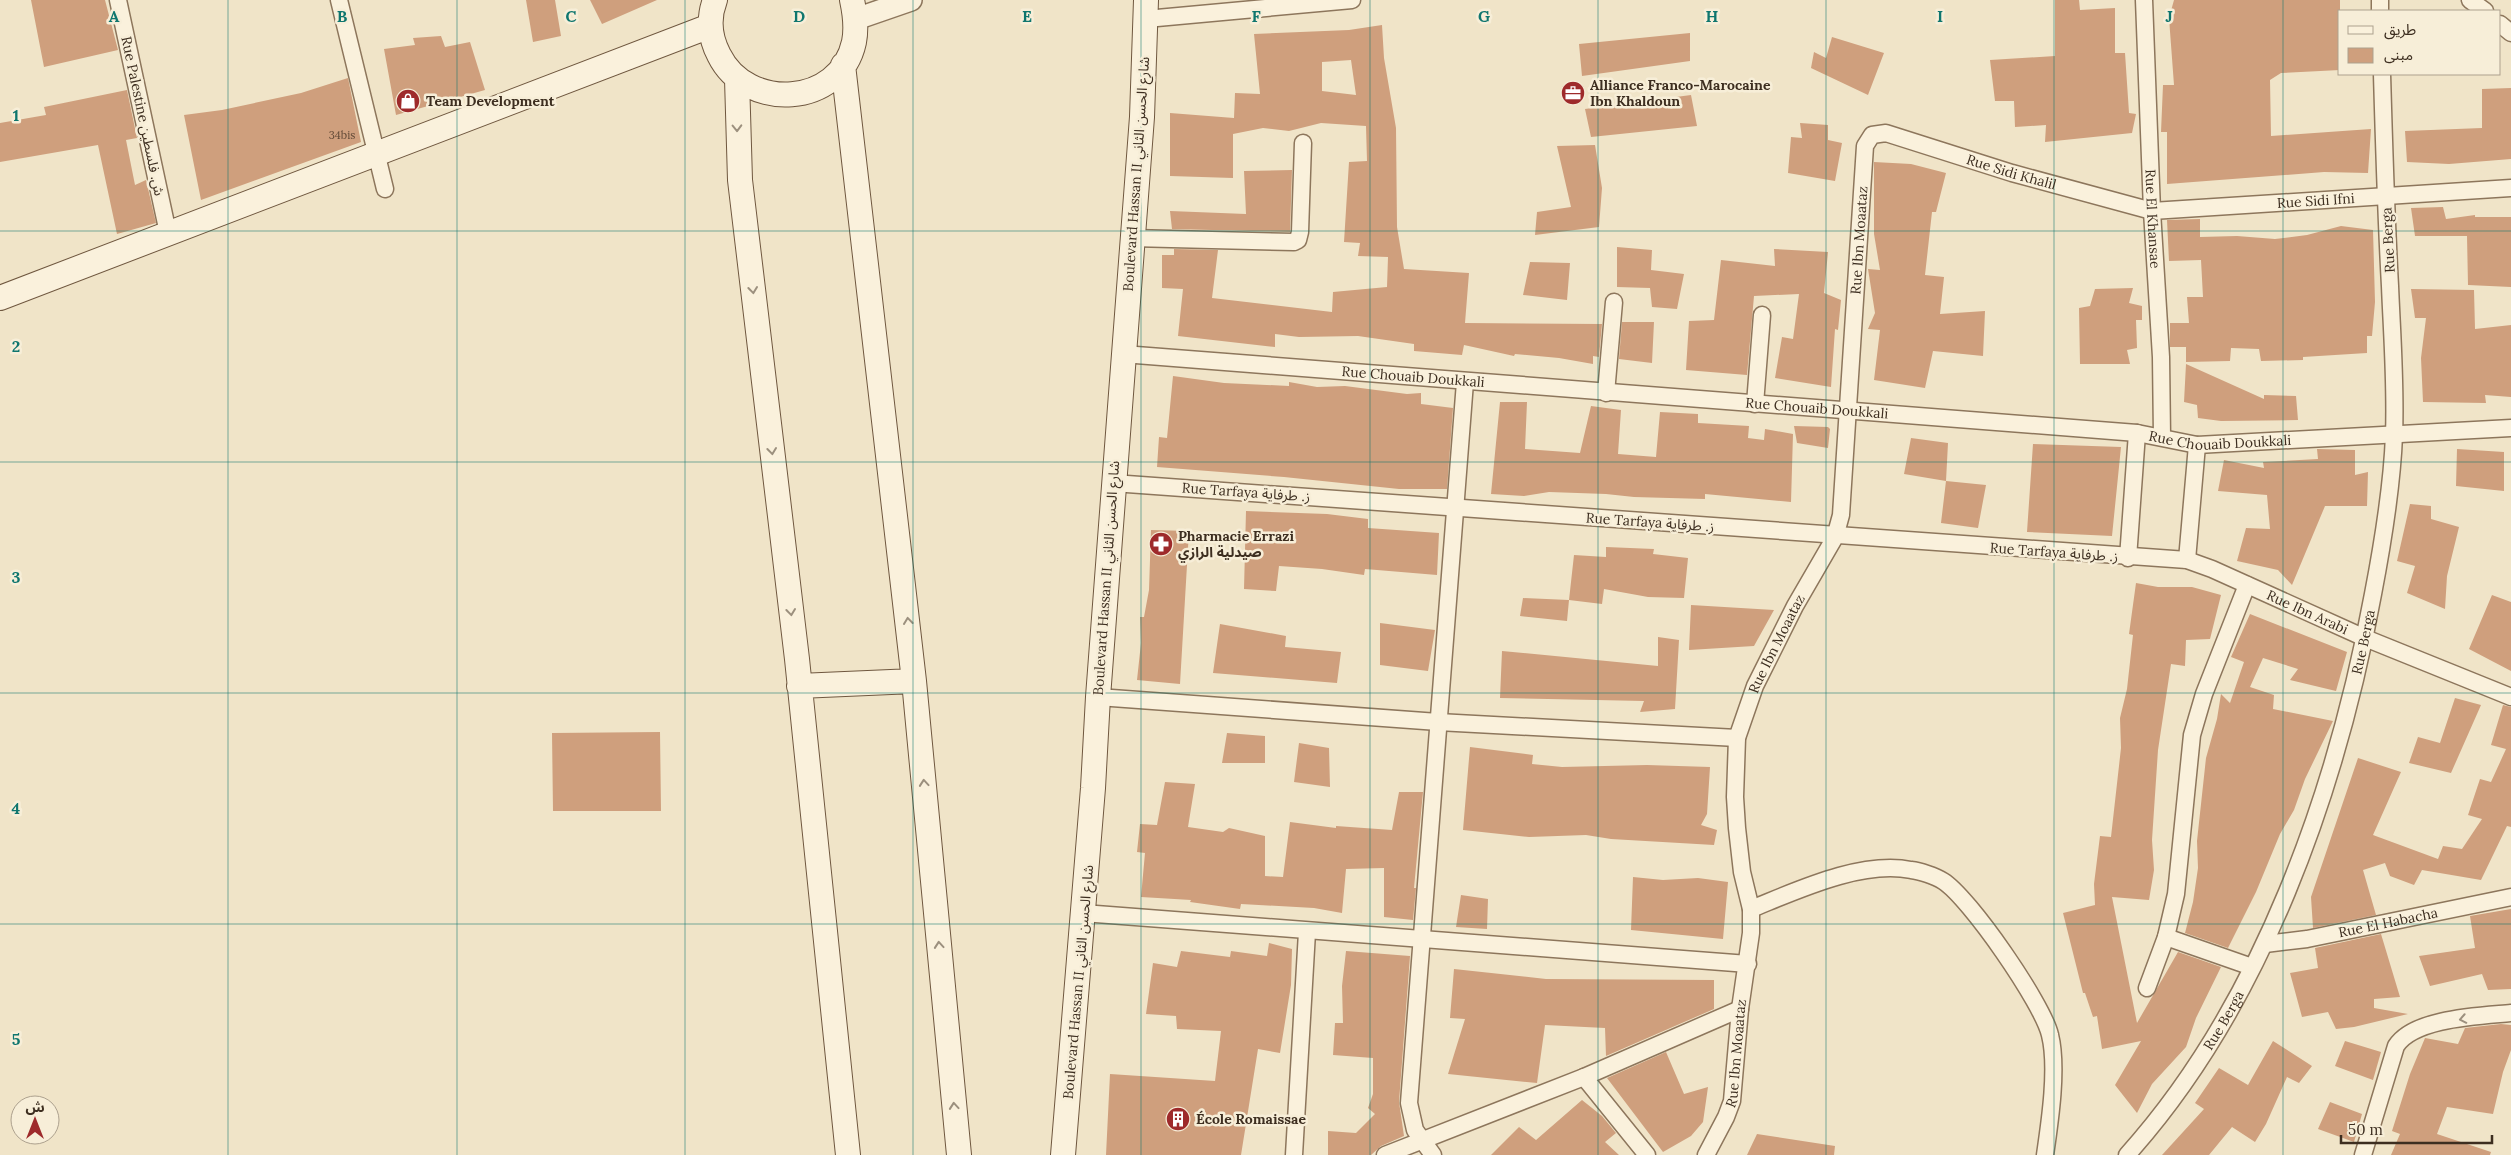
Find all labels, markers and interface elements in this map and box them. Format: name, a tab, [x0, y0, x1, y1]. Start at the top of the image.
text: A	[109, 6, 120, 26]
text: B	[337, 6, 348, 26]
text: C	[565, 6, 577, 26]
text: D	[793, 6, 805, 26]
text: E	[1022, 6, 1032, 26]
text: F	[1251, 6, 1261, 26]
text: G	[1478, 6, 1490, 26]
text: H	[1706, 6, 1719, 26]
text: I	[1937, 6, 1943, 26]
text: J	[2165, 6, 2173, 26]
legend	[2338, 10, 2501, 75]
text: طريق	[2384, 20, 2416, 40]
street label: Rue Palestine ش. فلسطين	[117, 34, 169, 198]
text: مبنى	[2384, 45, 2413, 64]
street label: Boulevard Hassan II شارع الحسن الثاني	[1119, 56, 1155, 292]
place label: Alliance Franco-Marocaine Ibn Khaldoun	[1590, 76, 1771, 110]
office icon: Alliance Franco-Marocaine Ibn Khaldoun	[1560, 80, 1586, 106]
shop icon: Team Development	[395, 88, 421, 114]
place label: Team Development	[426, 92, 555, 110]
text: 1	[13, 105, 19, 125]
one-way arrow	[732, 124, 742, 132]
house number: 34bis	[329, 128, 355, 142]
street label: Rue Sidi Khalil	[1964, 150, 2059, 194]
street label: Rue El Khansae	[2141, 169, 2165, 270]
street label: Rue Ibn Moaataz	[1846, 185, 1871, 295]
street label: Rue Sidi Ifni	[2276, 189, 2355, 212]
street label: Rue Berga	[2377, 207, 2399, 273]
one-way arrow	[747, 286, 758, 294]
text: 2	[12, 336, 20, 356]
street label: Rue Chouaib Doukkali	[1341, 362, 1485, 391]
street label: Rue Chouaib Doukkali	[1745, 394, 1889, 423]
street label: Rue Chouaib Doukkali	[2147, 427, 2292, 454]
one-way arrow	[766, 447, 777, 455]
street label: Boulevard Hassan II شارع الحسن الثاني	[1089, 460, 1125, 696]
street label: Rue Tarfaya ز. طرفاية	[1181, 479, 1311, 505]
street label: Rue Tarfaya ز. طرفاية	[1585, 509, 1715, 535]
place label: Pharmacie Errazi صيدلية الرازي	[1178, 527, 1294, 563]
pharmacy icon: Pharmacie Errazi صيدلية الرازي	[1148, 531, 1174, 557]
street label: Rue Tarfaya ز. طرفاية	[1989, 539, 2119, 565]
text: 3	[12, 567, 21, 587]
street label: Rue Ibn Arabi	[2264, 586, 2351, 638]
street label: Rue Ibn Moaataz	[1744, 591, 1809, 696]
street label: Rue Berga	[2347, 608, 2379, 676]
one-way arrow	[785, 609, 796, 617]
one-way arrow	[903, 617, 914, 625]
one-way arrow	[919, 779, 930, 787]
text: 4	[12, 798, 21, 818]
street label: Boulevard Hassan II شارع الحسن الثاني	[1059, 864, 1099, 1100]
street label: Rue El Habacha	[2337, 903, 2439, 941]
one-way arrow	[934, 940, 945, 948]
street label: Rue Berga	[2199, 988, 2248, 1053]
street label: Rue Ibn Moaataz	[1721, 998, 1750, 1110]
one-way arrow	[2458, 1013, 2467, 1023]
text: 5	[12, 1029, 21, 1049]
north arrow	[10, 1095, 60, 1145]
text: ش	[25, 1098, 45, 1116]
one-way arrow	[949, 1102, 960, 1110]
building icon: École Romaissae	[1165, 1106, 1191, 1132]
place label: École Romaissae	[1196, 1110, 1306, 1128]
scale bar	[2341, 1112, 2492, 1144]
text: 50 m	[2348, 1120, 2383, 1139]

